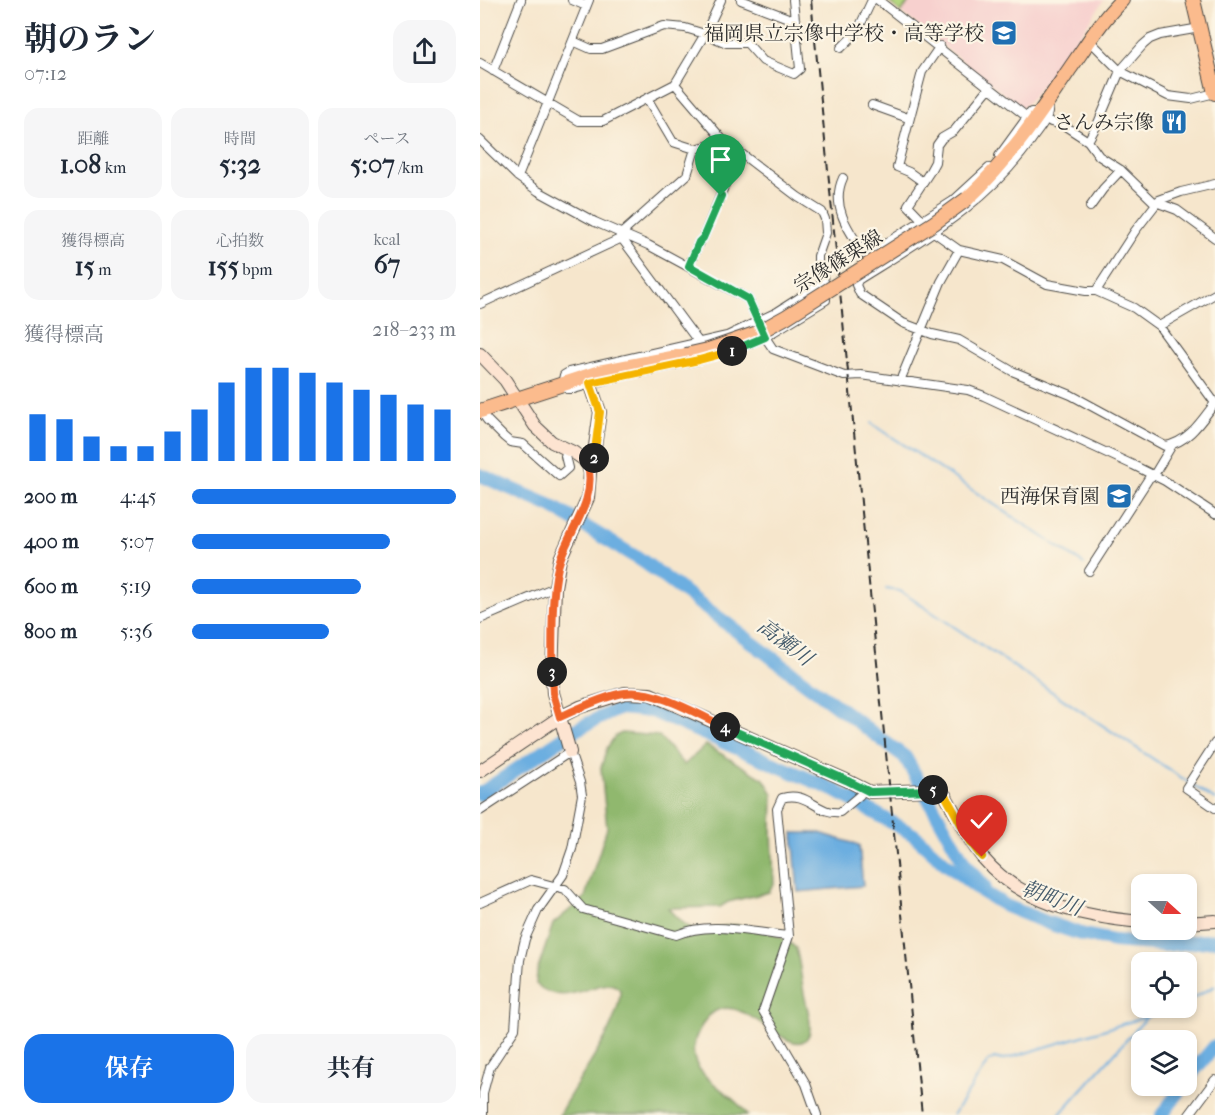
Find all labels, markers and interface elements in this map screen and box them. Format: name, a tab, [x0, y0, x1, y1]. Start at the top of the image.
school or university icon: 福岡県立宗像中学校・高等学校	[989, 18, 1019, 48]
text: 朝のラン	[24, 20, 156, 59]
button: share	[393, 20, 456, 83]
place label: 福岡県立宗像中学校・高等学校	[704, 22, 984, 45]
text: 07:12	[24, 62, 67, 85]
restaurant icon: さんみ宗像	[1159, 107, 1189, 137]
place label: さんみ宗像	[1054, 111, 1154, 134]
text: 距離	[77, 129, 109, 148]
text: 時間	[224, 129, 256, 148]
text: ペース	[363, 129, 411, 148]
pin	[695, 134, 746, 196]
icon: arrive	[704, 143, 737, 176]
text: 1.08	[60, 149, 101, 180]
text: 5:32	[219, 149, 261, 180]
text: 5:07	[350, 149, 395, 180]
text: km	[101, 158, 126, 177]
text: /km	[395, 158, 424, 177]
street label: 宗像篠栗線	[790, 225, 887, 298]
text: kcal	[374, 230, 400, 249]
text: 獲得標高	[61, 231, 125, 250]
text: 心拍数	[216, 231, 264, 250]
text: 67	[374, 249, 400, 280]
text: 15	[74, 251, 95, 282]
text: 155	[207, 251, 239, 282]
text: m	[95, 260, 112, 279]
text: bpm	[239, 260, 273, 279]
text: 218–233 m	[372, 318, 456, 341]
text: 獲得標高	[24, 323, 104, 346]
pin: 1	[717, 336, 747, 366]
text: 1	[729, 341, 735, 360]
pin: 2	[579, 443, 609, 473]
text: 2	[590, 448, 598, 467]
school or university icon: 西海保育園	[1104, 481, 1134, 511]
text: 200 m	[24, 485, 77, 508]
text: 4:45	[120, 485, 157, 508]
place label: 西海保育園	[1000, 485, 1100, 508]
text: 400 m	[24, 530, 79, 553]
text: 5:07	[120, 530, 154, 553]
text: 600 m	[24, 575, 78, 598]
text: 5:19	[120, 575, 151, 598]
water label: 高瀬川	[753, 613, 819, 672]
text: 800 m	[24, 620, 77, 643]
text: 5:36	[120, 620, 153, 643]
pin: 3	[537, 657, 567, 687]
text: 3	[549, 662, 555, 681]
pin: 4	[710, 712, 740, 742]
text: 4	[720, 717, 730, 736]
pin: 5	[918, 775, 948, 805]
text: 5	[930, 780, 936, 799]
pin	[956, 795, 1007, 857]
icon: check	[965, 804, 998, 837]
north arrow	[1131, 874, 1197, 940]
map controls	[1131, 874, 1197, 1096]
water label: 朝町川	[1018, 876, 1088, 921]
button: locate	[1131, 952, 1197, 1018]
button: layers	[1131, 1030, 1197, 1096]
button: 保存	[24, 1034, 234, 1103]
button: 共有	[246, 1034, 456, 1103]

